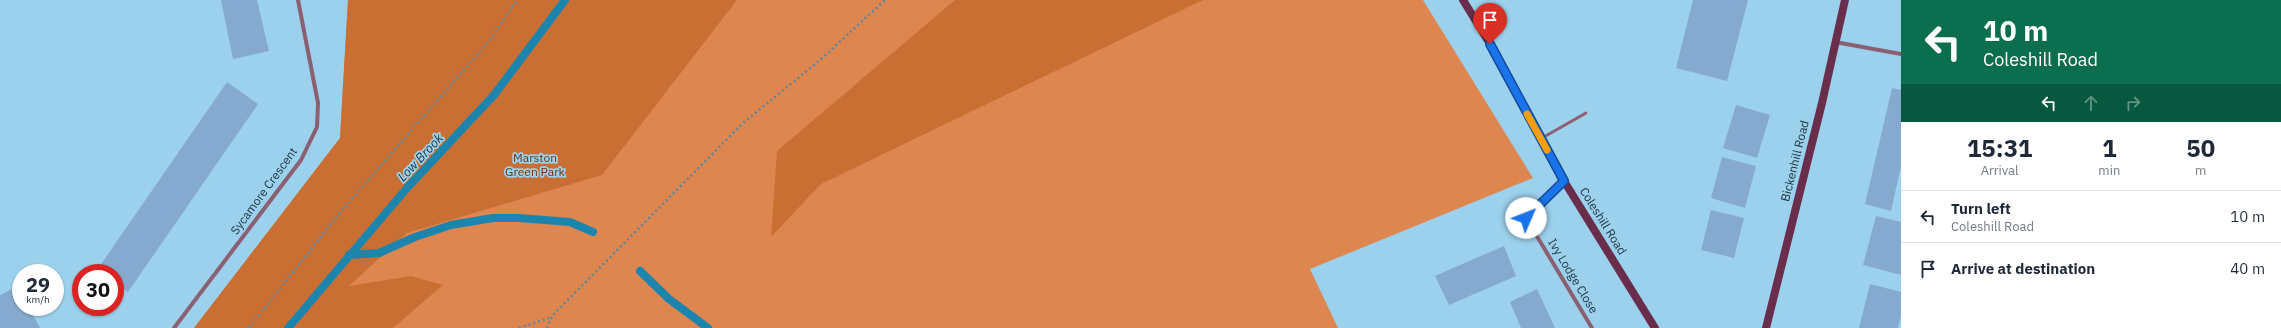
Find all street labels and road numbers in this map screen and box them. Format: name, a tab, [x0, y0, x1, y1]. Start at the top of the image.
street label: Bickenhill Road	[1777, 119, 1812, 203]
street label: Sycamore Crescent	[227, 144, 300, 237]
street label: Coleshill Road	[1577, 184, 1630, 257]
street label: Ivy Lodge Close	[1545, 236, 1602, 316]

